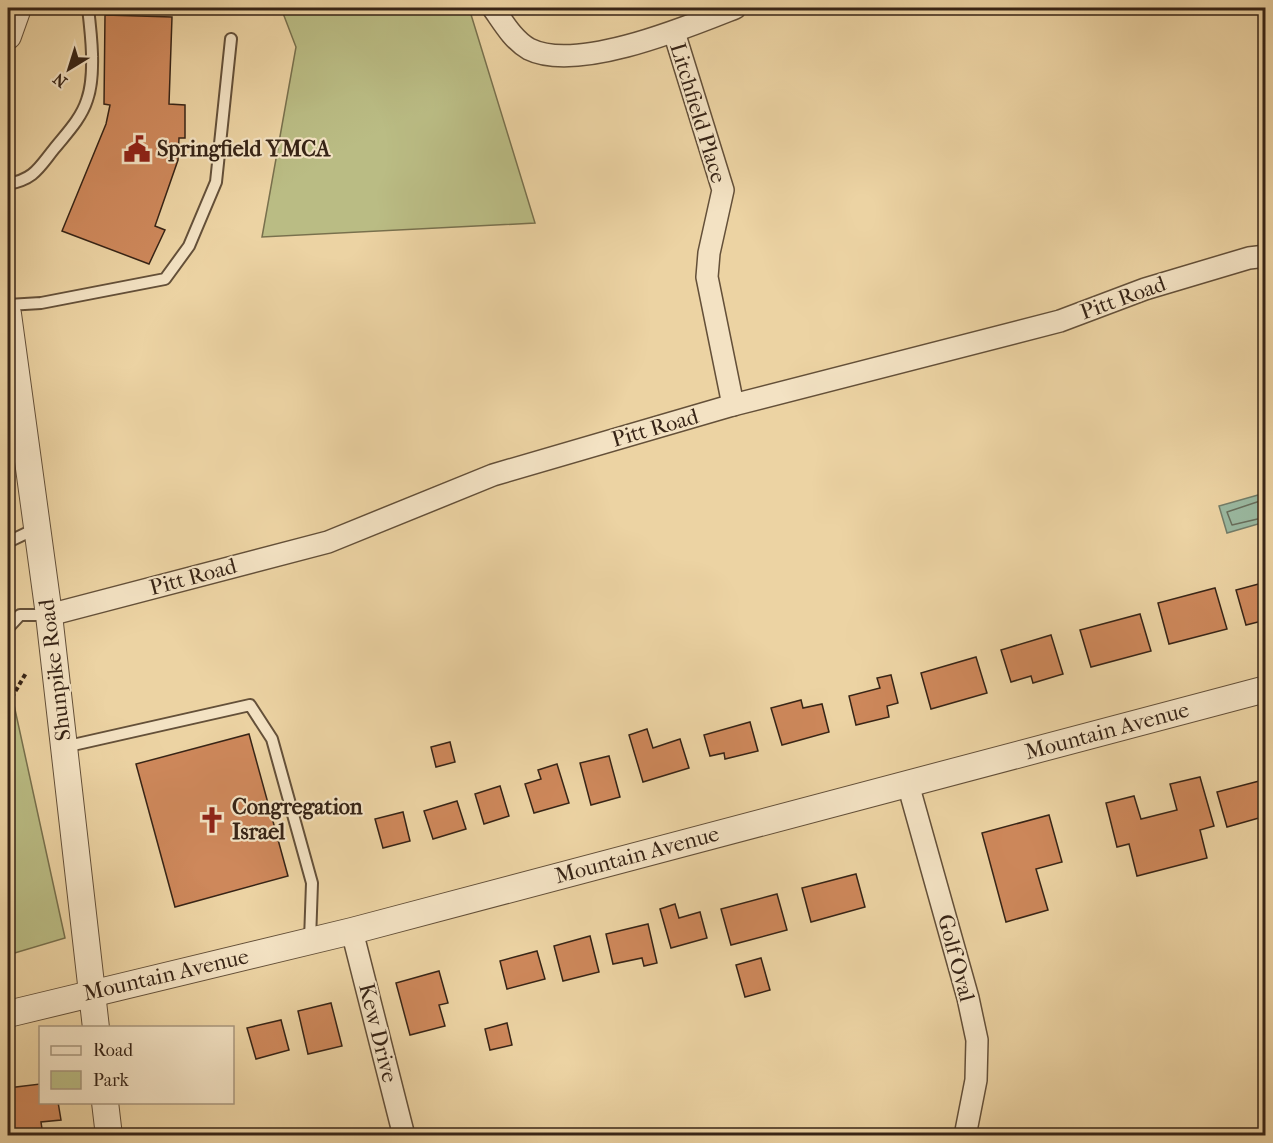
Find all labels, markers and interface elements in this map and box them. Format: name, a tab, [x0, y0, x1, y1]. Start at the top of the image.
north arrow	[39, 39, 99, 99]
street label: Litchfield Place	[664, 40, 732, 186]
text: N	[49, 69, 71, 92]
public building icon: Springfield YMCA	[122, 134, 152, 164]
place label: Springfield YMCA	[157, 136, 331, 162]
street label: Pitt Road	[1077, 270, 1170, 325]
street label: Pitt Road	[609, 403, 702, 453]
street label: Pitt Road	[147, 553, 240, 601]
street label: Shunpike Road	[33, 597, 77, 742]
street label: Mountain Avenue	[1022, 697, 1192, 765]
place label: Congregation Israel	[232, 794, 363, 845]
church icon: Congregation Israel	[197, 805, 227, 835]
street label: Mountain Avenue	[552, 821, 722, 889]
street label: Golf Oval	[932, 912, 980, 1004]
street label: Mountain Avenue	[81, 943, 251, 1007]
street label: Kew Drive	[353, 981, 403, 1085]
legend	[39, 1026, 234, 1104]
text: Road	[93, 1040, 133, 1061]
text: Park	[93, 1070, 130, 1091]

